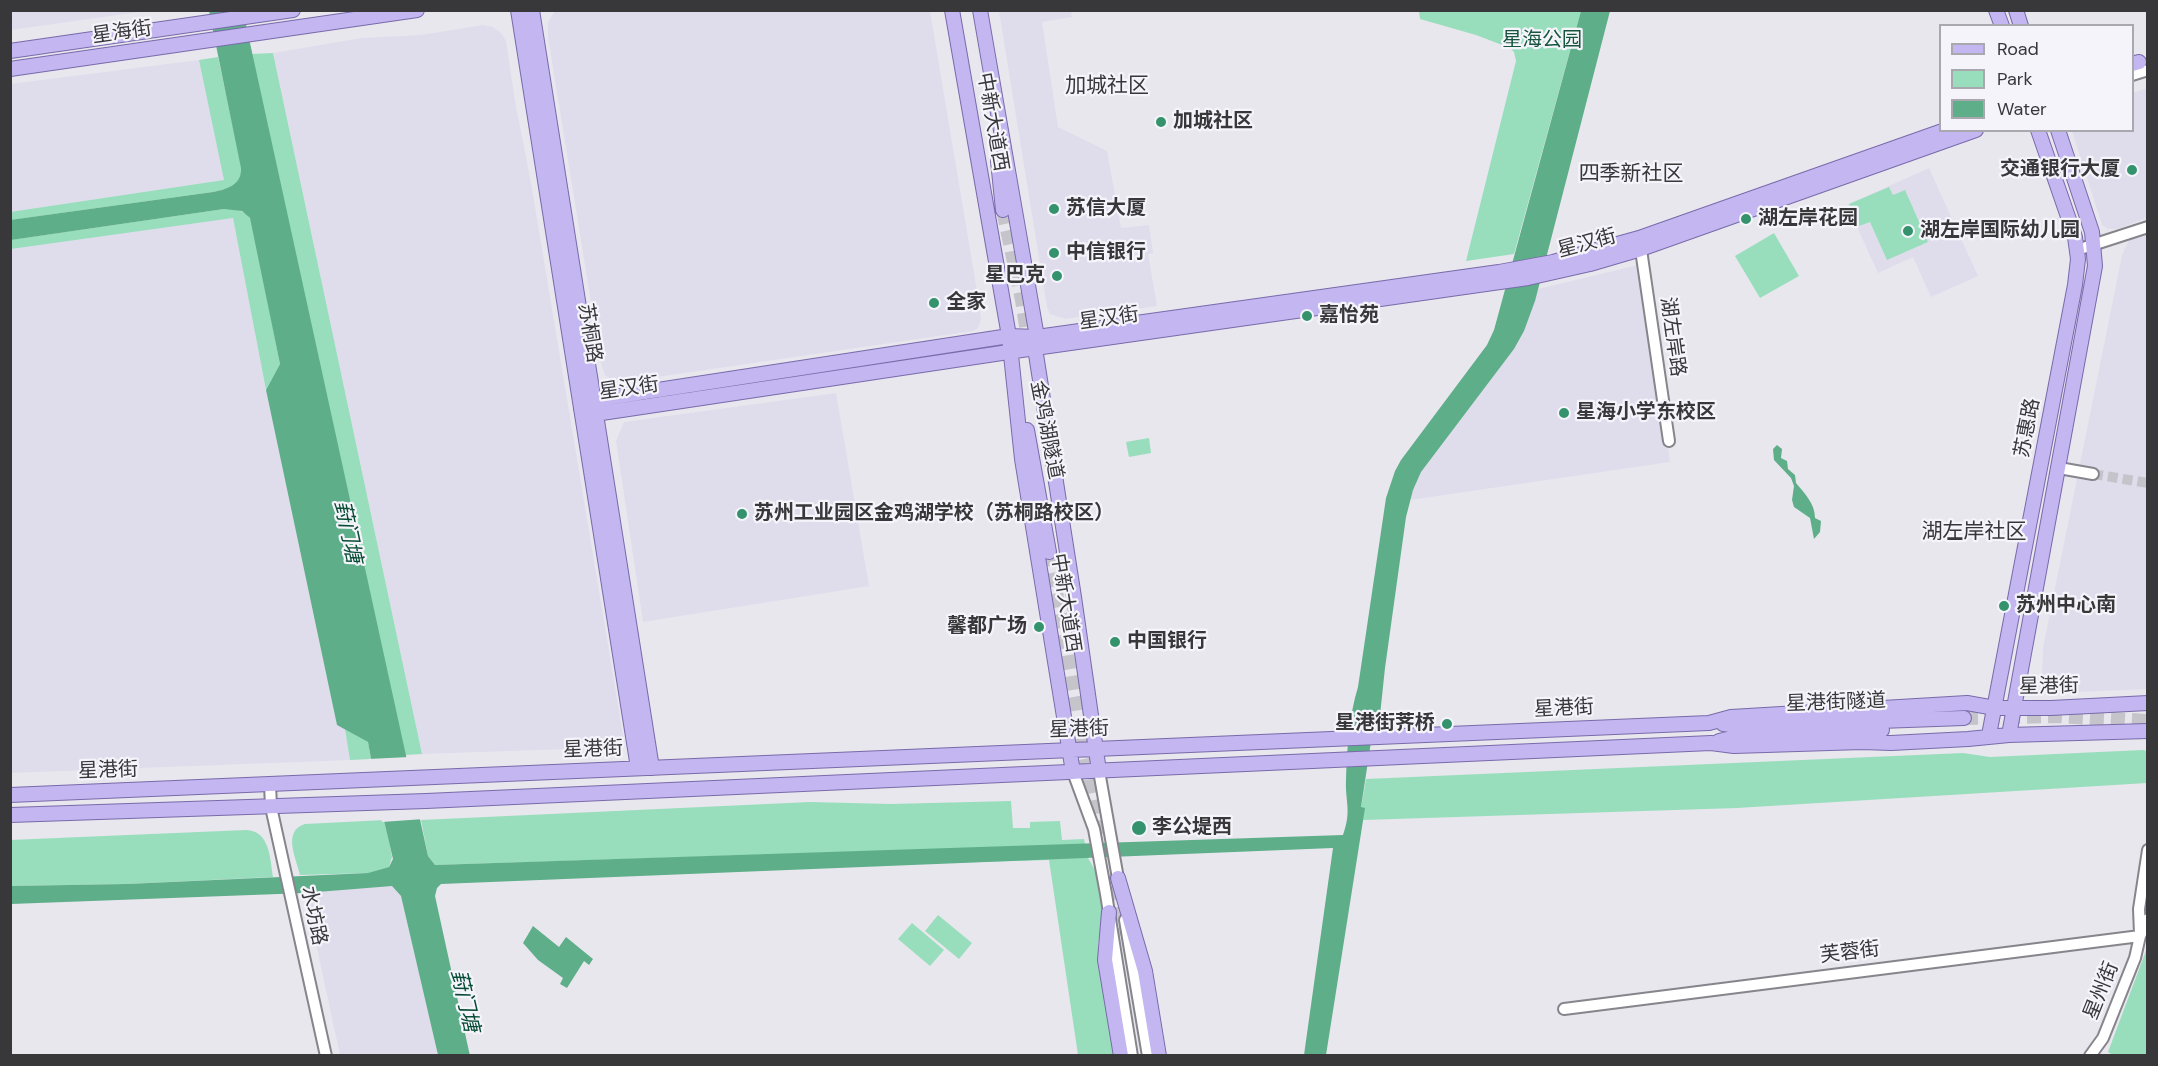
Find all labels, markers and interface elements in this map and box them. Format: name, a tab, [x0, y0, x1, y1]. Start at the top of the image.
street label: 星海街	[91, 17, 153, 49]
legend	[1939, 24, 2134, 132]
park label: 星海公园	[1502, 29, 1582, 53]
text: Road	[1997, 37, 2039, 61]
text: Park	[1997, 67, 2033, 91]
street label: 中新大道西	[971, 71, 1013, 173]
district label: 加城社区	[1065, 73, 1149, 99]
text: Water	[1997, 97, 2047, 121]
place label: 加城社区	[1173, 110, 1253, 134]
marker: 加城社区	[1154, 115, 1168, 129]
place label: 交通银行大厦	[2000, 158, 2120, 182]
district label: 四季新社区	[1579, 161, 1683, 187]
marker: 交通银行大厦	[2125, 163, 2139, 177]
place label: 苏信大厦	[1066, 197, 1146, 221]
marker: 苏信大厦	[1047, 202, 1061, 216]
place label: 湖左岸花园	[1758, 207, 1858, 231]
marker: 湖左岸花园	[1739, 212, 1753, 226]
place label: 湖左岸国际幼儿园	[1920, 219, 2080, 243]
marker: 湖左岸国际幼儿园	[1901, 224, 1915, 238]
street label: 星汉街	[1555, 225, 1619, 263]
place label: 中信银行	[1066, 241, 1146, 265]
marker: 中信银行	[1047, 246, 1061, 260]
place label: 星巴克	[985, 264, 1045, 288]
marker: 星巴克	[1050, 269, 1064, 283]
place label: 全家	[946, 291, 986, 315]
marker: 全家	[927, 296, 941, 310]
street label: 湖左岸路	[1655, 296, 1689, 378]
street label: 苏桐路	[572, 301, 606, 365]
street label: 星汉街	[1078, 303, 1140, 335]
place label: 嘉怡苑	[1319, 304, 1379, 328]
marker: 嘉怡苑	[1300, 309, 1314, 323]
street label: 星汉街	[598, 373, 660, 405]
street label: 金鸡湖隧道	[1025, 379, 1067, 481]
street label: 苏惠路	[2010, 396, 2046, 460]
place label: 星海小学东校区	[1576, 401, 1716, 425]
marker: 星海小学东校区	[1557, 406, 1571, 420]
water label: 葑门塘	[328, 499, 366, 565]
place label: 苏州工业园区金鸡湖学校（苏桐路校区）	[754, 502, 1114, 526]
marker: 苏州工业园区金鸡湖学校（苏桐路校区）	[735, 507, 749, 521]
district label: 湖左岸社区	[1922, 519, 2026, 545]
street label: 中新大道西	[1045, 552, 1085, 654]
place label: 苏州中心南	[2016, 594, 2116, 618]
marker: 苏州中心南	[1997, 599, 2011, 613]
place label: 馨都广场	[947, 615, 1027, 639]
marker: 馨都广场	[1032, 620, 1046, 634]
place label: 中国银行	[1127, 630, 1207, 654]
marker: 中国银行	[1108, 635, 1122, 649]
street label: 星港街	[2019, 674, 2079, 700]
street label: 星港街隧道	[1786, 689, 1886, 717]
street label: 星港街	[1533, 695, 1595, 723]
place label: 星港街荠桥	[1335, 712, 1435, 736]
street label: 星港街	[1049, 717, 1109, 743]
marker: 星港街荠桥	[1440, 717, 1454, 731]
street label: 星港街	[563, 737, 623, 763]
street label: 星港街	[78, 758, 138, 784]
place label: 李公堤西	[1152, 816, 1232, 840]
marker: 李公堤西	[1130, 819, 1148, 837]
street label: 水坊路	[295, 884, 331, 948]
street label: 芙蓉街	[1819, 937, 1881, 969]
street label: 星州街	[2080, 959, 2124, 1023]
water label: 葑门塘	[445, 967, 483, 1035]

